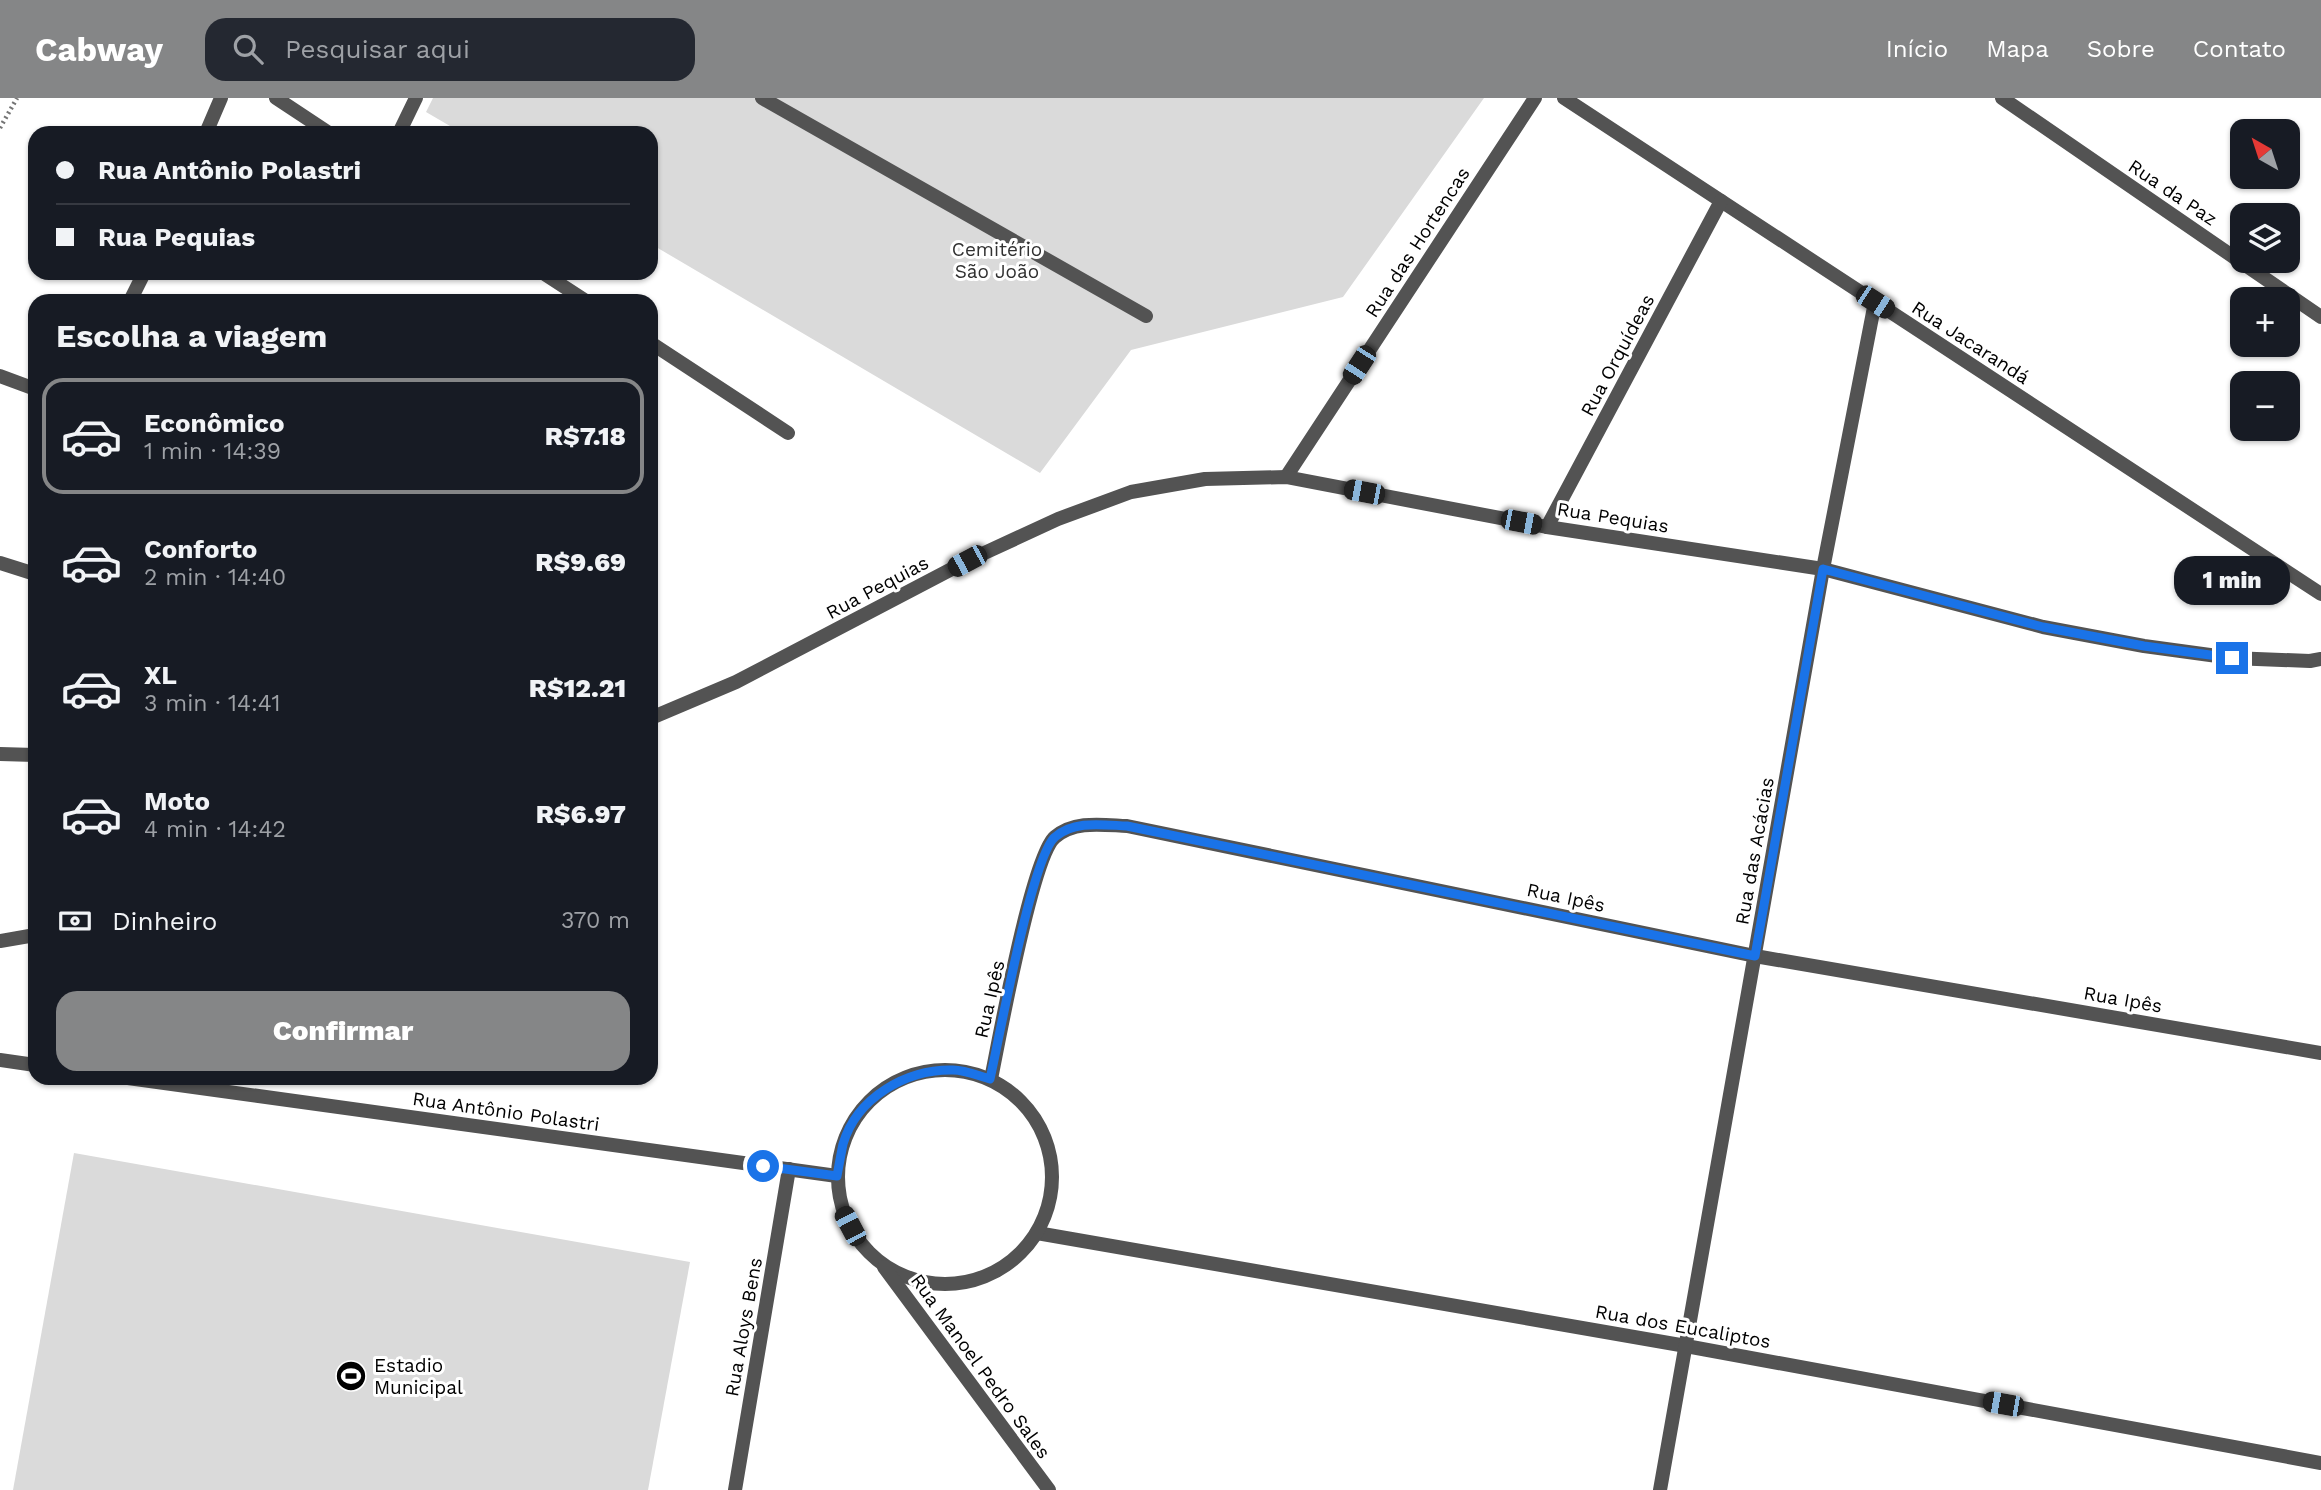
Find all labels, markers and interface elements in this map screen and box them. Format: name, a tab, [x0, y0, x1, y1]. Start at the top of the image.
search box	[205, 18, 695, 81]
text: Cabway	[35, 30, 163, 69]
icon: search	[229, 30, 267, 68]
text: Pesquisar aqui	[285, 34, 470, 64]
text: Início	[1886, 35, 1948, 63]
text: Mapa	[1986, 35, 2049, 63]
text: Sobre	[2087, 35, 2155, 63]
text: Contato	[2193, 35, 2286, 63]
north arrow	[2230, 119, 2300, 189]
map controls	[2230, 119, 2300, 441]
street label: Rua da Paz	[2124, 154, 2221, 231]
text: Rua Antônio Polastri	[98, 155, 361, 185]
street label: Rua das Hortencas	[1360, 163, 1475, 322]
button: layers	[2230, 203, 2300, 273]
text: Rua Pequias	[98, 222, 255, 252]
park label: Cemitério São João	[952, 238, 1042, 283]
car	[1852, 282, 1899, 322]
button: +	[2230, 287, 2300, 357]
street label: Rua Orquídeas	[1576, 290, 1659, 420]
street label: Rua Jacarandá	[1908, 296, 2034, 389]
text: Escolha a viagem	[56, 317, 327, 355]
car	[1339, 342, 1380, 388]
button: −	[2230, 371, 2300, 441]
icon: car	[60, 405, 123, 468]
text: Econômico	[144, 408, 285, 438]
text: R$7.18	[545, 421, 626, 451]
text: 1 min · 14:39	[144, 438, 281, 465]
car	[1342, 478, 1387, 506]
street label: Rua Pequias	[1555, 497, 1670, 538]
car	[1499, 508, 1544, 536]
icon: car	[60, 531, 123, 594]
text: Conforto	[144, 534, 257, 564]
car	[944, 542, 991, 580]
text: R$9.69	[535, 547, 626, 577]
street label: Rua Pequias	[822, 551, 932, 624]
callout: 1 min	[2174, 556, 2290, 606]
text: 2 min · 14:40	[144, 564, 286, 591]
text: 1 min	[2202, 567, 2262, 594]
route end	[2216, 642, 2248, 674]
icon: car	[60, 657, 123, 720]
text: XL	[144, 660, 177, 690]
text: R$12.21	[529, 673, 626, 703]
text: 3 min · 14:41	[144, 690, 280, 717]
street label: Rua das Acácias	[1730, 775, 1779, 927]
icon: car	[60, 783, 123, 846]
text: Moto	[144, 786, 210, 816]
text: R$6.97	[536, 799, 626, 829]
text: 4 min · 14:42	[144, 816, 286, 843]
street label: Rua Ipês	[1525, 878, 1607, 917]
icon: cash	[56, 902, 94, 940]
text: Dinheiro	[112, 906, 217, 936]
text: 370 m	[561, 907, 630, 934]
street label: Rua Ipês	[969, 958, 1010, 1040]
street label: Rua Ipês	[2082, 981, 2164, 1018]
button: Confirmar	[56, 991, 630, 1071]
street label: Rua Antônio Polastri	[411, 1087, 601, 1136]
route start	[747, 1150, 779, 1182]
car	[831, 1203, 870, 1249]
street label: Rua Aloys Bens	[720, 1256, 767, 1398]
street label: Rua Manoel Pedro Sales	[906, 1269, 1055, 1463]
street label: Rua dos Eucaliptos	[1593, 1300, 1772, 1353]
place label: Estadio Municipal	[374, 1354, 463, 1399]
sports icon: Estadio Municipal	[334, 1359, 368, 1393]
car	[1981, 1390, 2026, 1418]

